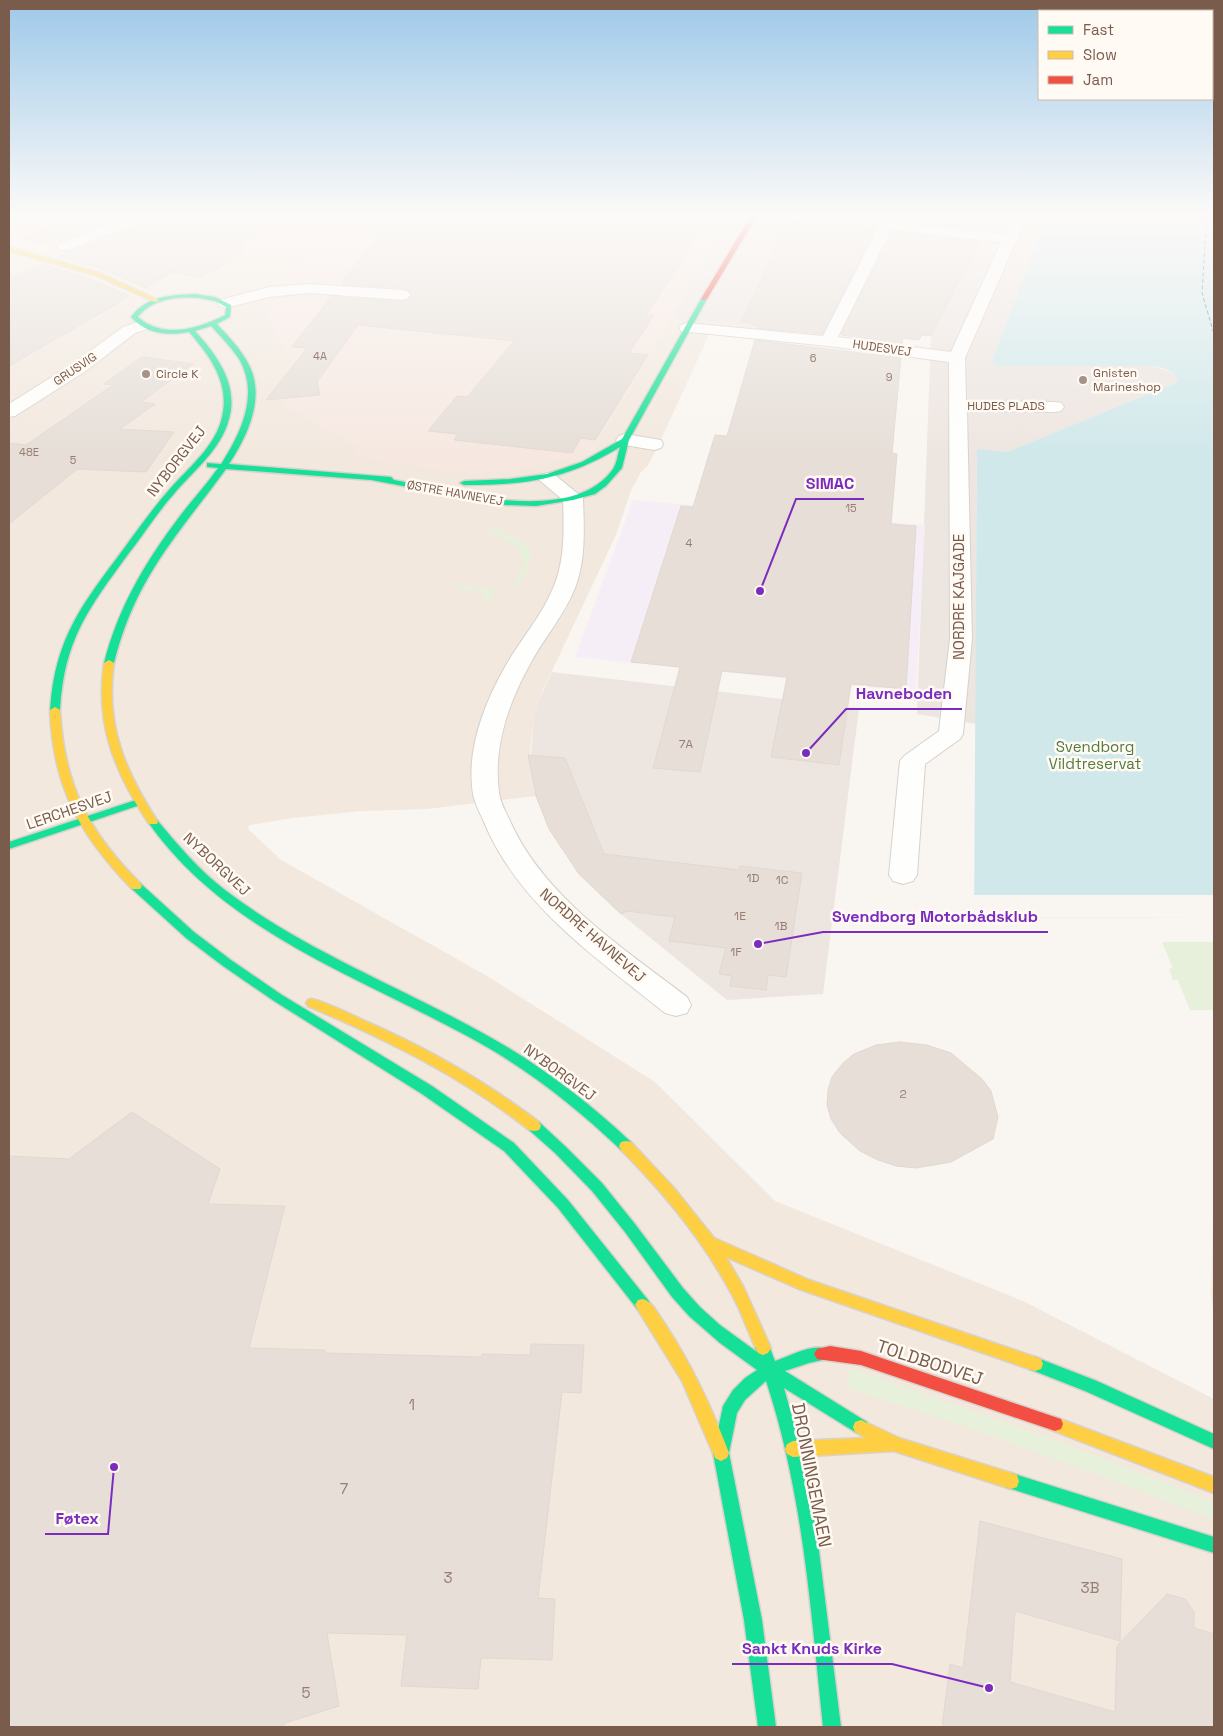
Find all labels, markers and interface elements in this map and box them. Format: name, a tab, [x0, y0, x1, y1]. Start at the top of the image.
legend	[1038, 10, 1213, 100]
text: Fast	[1083, 20, 1114, 39]
text: Slow	[1083, 45, 1117, 64]
text: Jam	[1083, 70, 1113, 89]
street label: HUDESVEJ	[852, 336, 912, 360]
street label: GRUSVIG	[50, 349, 100, 389]
house number: 4A	[313, 349, 327, 363]
house number: 6	[810, 351, 817, 365]
place label: Gnisten Marineshop	[1093, 365, 1161, 395]
place label: Circle K	[156, 366, 199, 382]
marker: Circle K	[140, 368, 152, 380]
house number: 9	[886, 370, 893, 384]
marker: Gnisten Marineshop	[1077, 374, 1089, 386]
street label: HUDES PLADS	[967, 398, 1045, 414]
street label: NYBORGVEJ	[142, 422, 210, 500]
house number: 48E	[19, 445, 39, 459]
house number: 5	[70, 453, 77, 467]
callout: SIMAC	[796, 468, 864, 499]
text: SIMAC	[806, 473, 854, 494]
street label: ØSTRE HAVNEVEJ	[405, 477, 505, 509]
house number: 15	[845, 501, 857, 515]
street label: NORDRE KAJGADE	[949, 534, 968, 660]
house number: 4	[686, 536, 693, 550]
callout: Havneboden	[846, 678, 962, 709]
text: Havneboden	[856, 683, 952, 704]
house number: 7A	[679, 736, 694, 752]
park label: Svendborg Vildtreservat	[1049, 737, 1141, 773]
street label: LERCHESVEJ	[24, 786, 115, 834]
street label: NYBORGVEJ	[179, 828, 255, 900]
house number: 1D	[747, 870, 760, 886]
house number: 1C	[776, 872, 789, 888]
street label: NORDRE HAVNEVEJ	[536, 884, 650, 986]
callout: Svendborg Motorbådsklub	[823, 901, 1048, 932]
text: Svendborg Motorbådsklub	[832, 906, 1038, 927]
house number: 1E	[734, 908, 746, 924]
house number: 1B	[775, 918, 788, 934]
house number: 1F	[730, 944, 742, 960]
street label: NYBORGVEJ	[520, 1039, 600, 1105]
house number: 2	[899, 1086, 907, 1102]
street label: TOLDBODVEJ	[874, 1334, 986, 1390]
house number: 1	[409, 1395, 415, 1414]
street label: DRONNINGEMAEN	[787, 1401, 837, 1549]
house number: 7	[340, 1479, 348, 1498]
callout: Føtex	[45, 1503, 108, 1534]
text: Føtex	[55, 1508, 99, 1529]
house number: 3	[443, 1568, 453, 1587]
house number: 3B	[1081, 1578, 1100, 1597]
callout: Sankt Knuds Kirke	[732, 1633, 892, 1664]
text: Sankt Knuds Kirke	[742, 1638, 882, 1659]
house number: 5	[302, 1683, 311, 1702]

